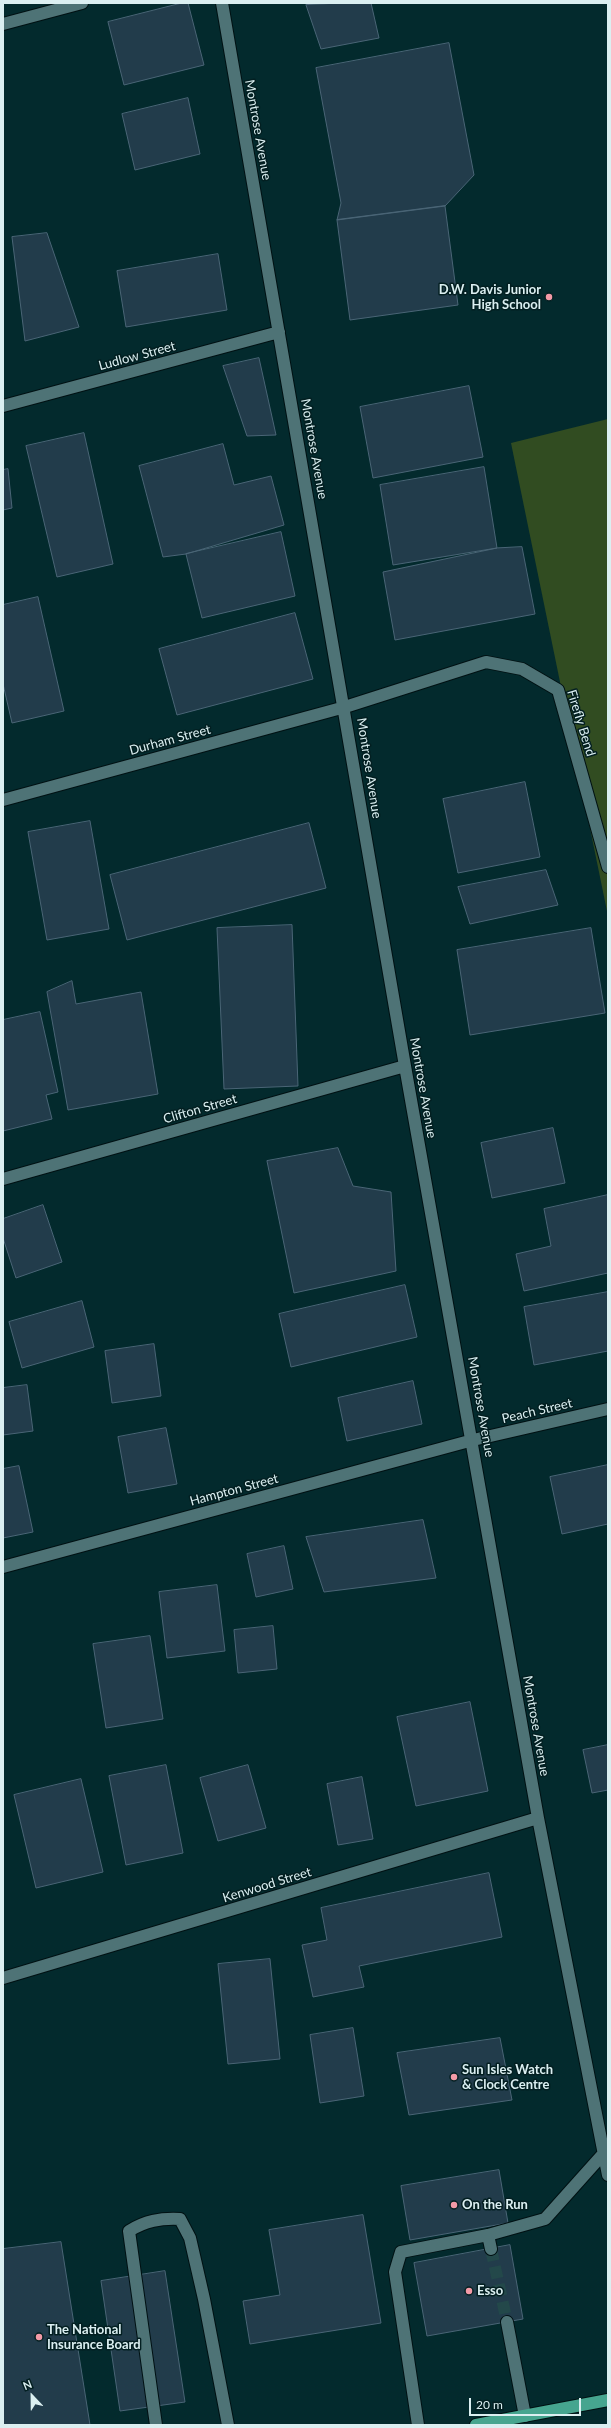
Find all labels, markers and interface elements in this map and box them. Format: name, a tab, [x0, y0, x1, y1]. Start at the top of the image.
street label: Montrose Avenue	[241, 79, 275, 181]
place label: D.W. Davis Junior High School	[439, 282, 541, 313]
marker: D.W. Davis Junior High School	[544, 292, 554, 302]
street label: Ludlow Street	[97, 338, 177, 374]
street label: Montrose Avenue	[297, 398, 331, 500]
street label: Firefly Bend	[563, 688, 599, 758]
street label: Montrose Avenue	[353, 717, 385, 819]
street label: Durham Street	[128, 722, 212, 758]
street label: Montrose Avenue	[406, 1037, 440, 1139]
street label: Clifton Street	[161, 1091, 239, 1127]
street label: Montrose Avenue	[464, 1356, 498, 1458]
street label: Peach Street	[500, 1395, 574, 1427]
street label: Hampton Street	[188, 1471, 280, 1509]
street label: Montrose Avenue	[519, 1675, 553, 1777]
street label: Kenwood Street	[221, 1864, 313, 1906]
place label: Sun Isles Watch & Clock Centre	[462, 2062, 553, 2093]
marker: Sun Isles Watch & Clock Centre	[449, 2072, 459, 2082]
place label: On the Run	[462, 2197, 528, 2213]
marker: On the Run	[449, 2200, 459, 2210]
place label: Esso	[477, 2283, 503, 2299]
marker: Esso	[464, 2286, 474, 2296]
place label: The National Insurance Board	[47, 2322, 141, 2353]
marker: The National Insurance Board	[34, 2332, 44, 2342]
north arrow	[12, 2376, 52, 2416]
text: N	[21, 2377, 34, 2392]
scale bar	[471, 2390, 583, 2416]
text: 20 m	[476, 2397, 503, 2412]

